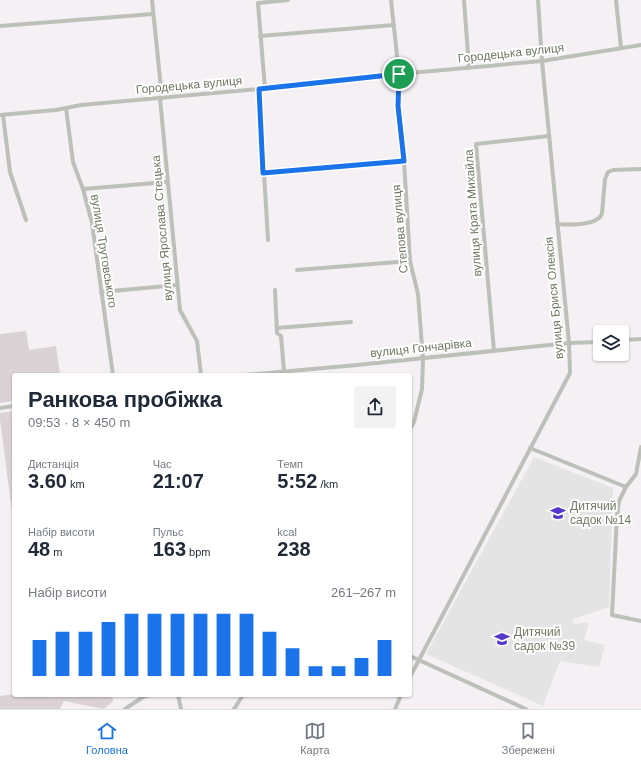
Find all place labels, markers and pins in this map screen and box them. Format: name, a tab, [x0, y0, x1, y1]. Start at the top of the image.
pin	[382, 57, 416, 91]
place label: Дитячий садок №14	[570, 499, 631, 527]
school or university icon: Дитячий садок №14	[549, 504, 567, 522]
place label: Дитячий садок №39	[514, 625, 575, 653]
school or university icon: Дитячий садок №39	[493, 630, 511, 648]

